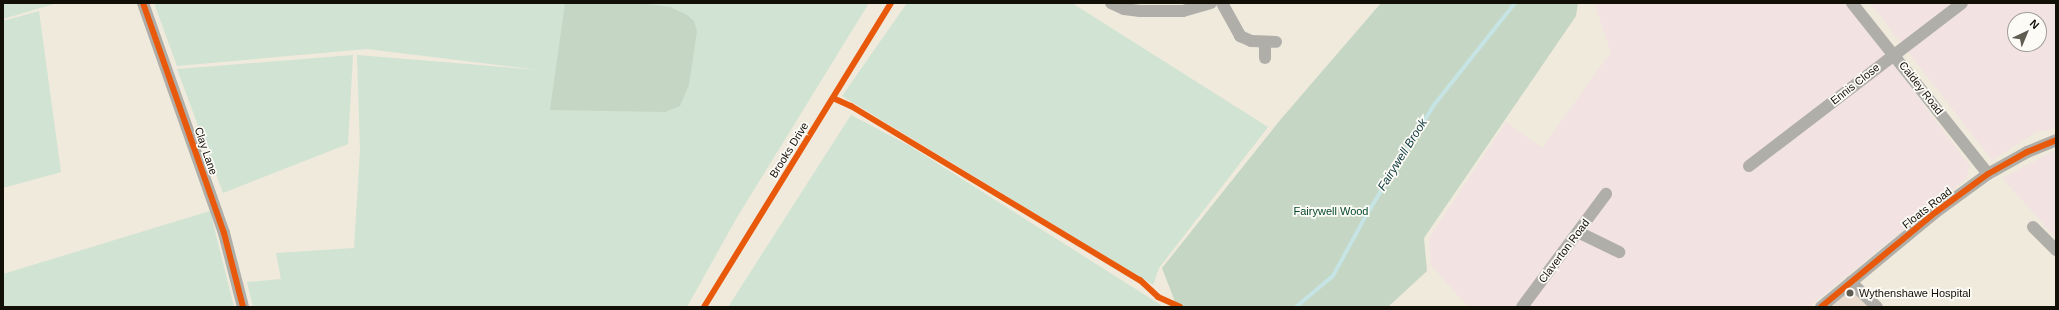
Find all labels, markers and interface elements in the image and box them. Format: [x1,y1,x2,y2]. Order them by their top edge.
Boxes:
north arrow [2007,12,2047,52]
text: N [2028,17,2042,31]
street label: Caldey Road [1896,59,1946,117]
street label: Ennis Close [1828,61,1882,107]
water label: Fairywell Brook [1375,116,1431,194]
street label: Brooks Drive [767,120,811,180]
street label: Clay Lane [192,125,220,177]
street label: Floats Road [1900,185,1954,231]
park label: Fairywell Wood [1294,204,1368,218]
street label: Claverton Road [1536,217,1592,285]
place label: Wythenshawe Hospital [1859,286,1971,300]
marker: Wythenshawe Hospital [1844,287,1856,299]

